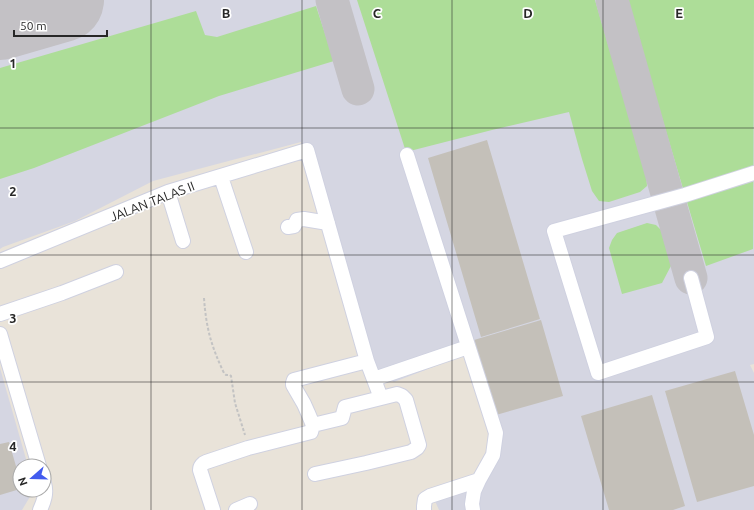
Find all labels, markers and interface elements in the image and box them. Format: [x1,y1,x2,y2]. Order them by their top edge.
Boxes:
text: B [222,6,231,20]
text: C [373,6,382,20]
text: D [523,6,533,20]
text: E [675,6,683,20]
scale bar [14,12,107,38]
text: 50 m [20,19,47,32]
text: 1 [9,56,17,70]
street label: JALAN TALAS II [108,178,196,224]
text: 2 [9,184,17,198]
text: 3 [9,311,17,325]
text: 4 [9,439,17,453]
north arrow [12,458,52,498]
text: N [16,476,30,487]

